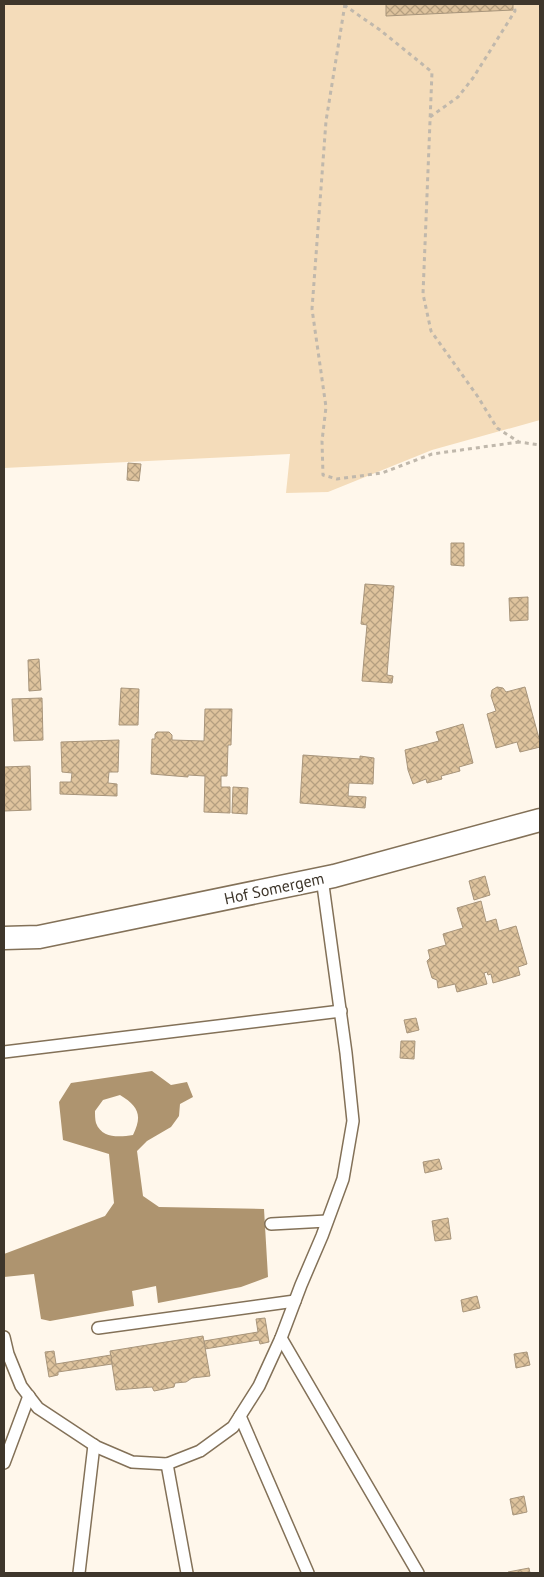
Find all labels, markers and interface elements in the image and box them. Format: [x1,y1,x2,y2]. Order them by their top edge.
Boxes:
street label: Hof Somergem [222,868,326,908]

